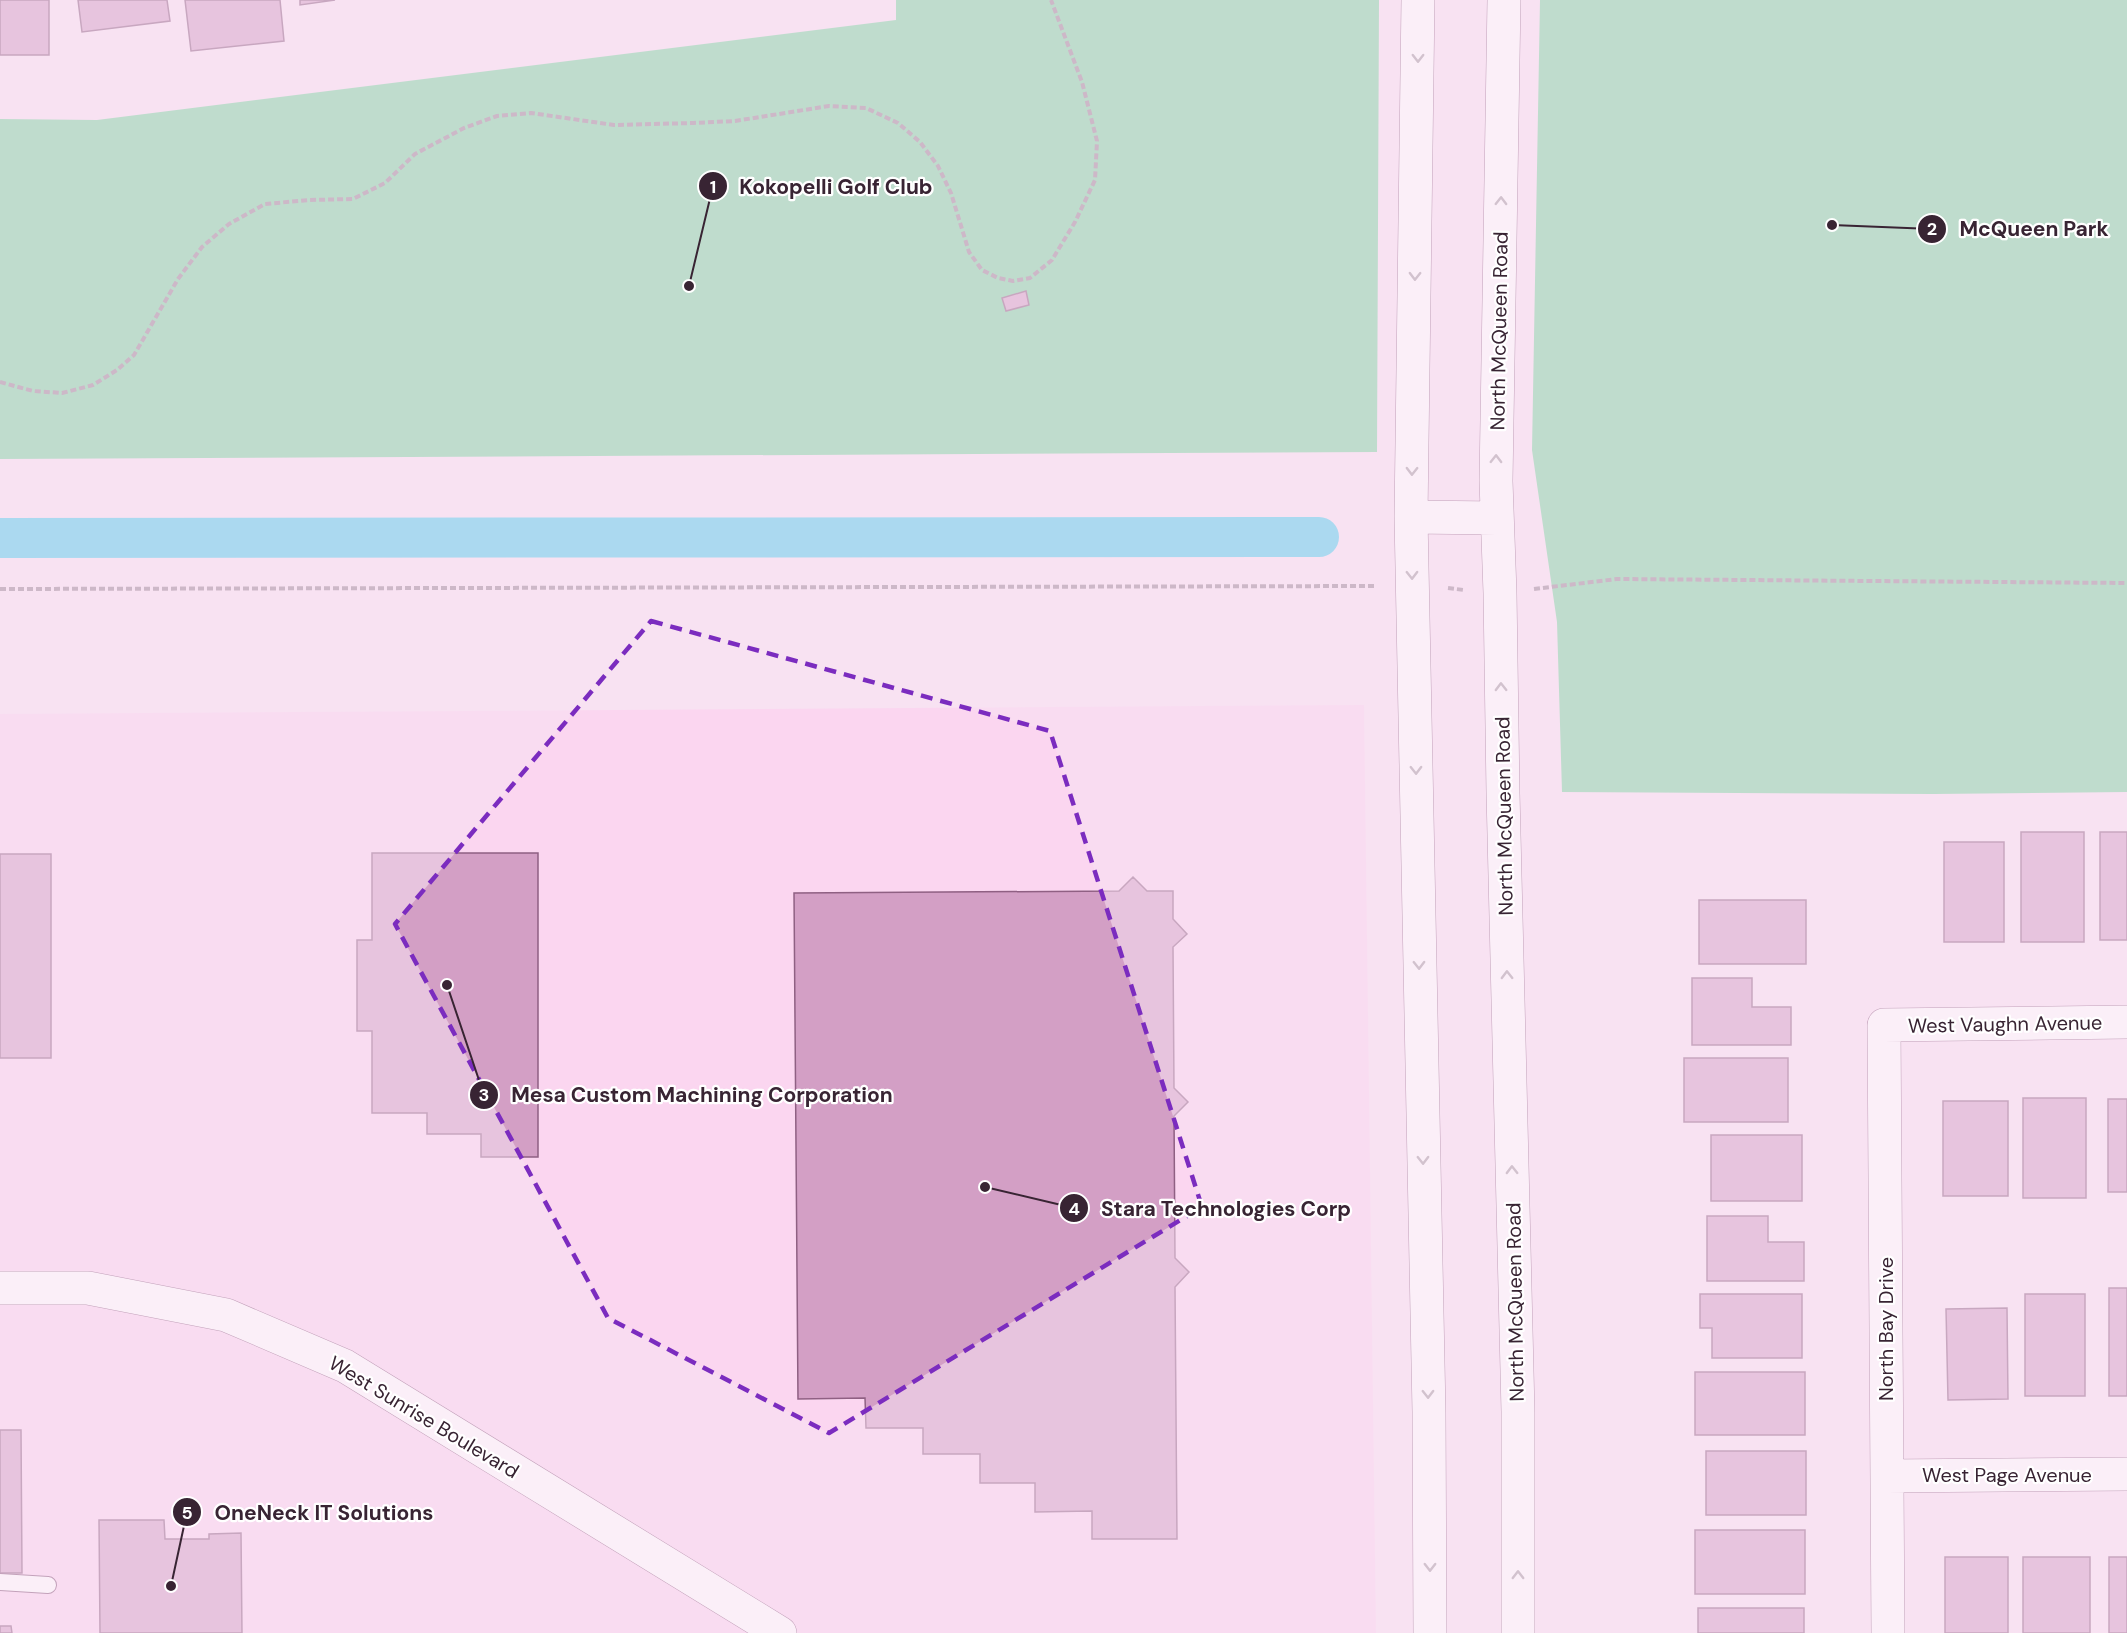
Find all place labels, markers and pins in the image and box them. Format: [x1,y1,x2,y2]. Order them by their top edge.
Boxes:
callout: Kokopelli Golf Club [698,167,945,206]
callout: McQueen Park [1917,209,2120,248]
callout: Mesa Custom Machining Corporation [469,1075,904,1114]
callout: Stara Technologies Corp [1059,1189,1363,1228]
callout: OneNeck IT Solutions [172,1493,445,1532]

